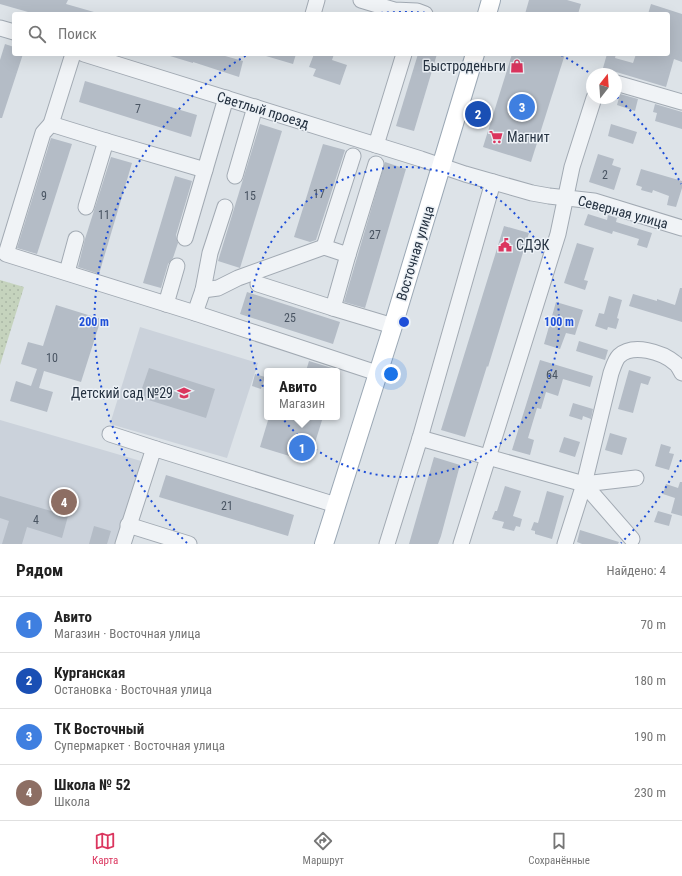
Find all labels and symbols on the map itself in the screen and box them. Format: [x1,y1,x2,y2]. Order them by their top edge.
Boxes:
place label: Быстроденьги [423,58,506,74]
shop icon: Быстроденьги [509,58,525,74]
north arrow [586,68,622,104]
street label: Светлый проезд [215,88,311,132]
pin: 3 [509,92,535,122]
pin: 2 [465,99,491,129]
house number: 7 [135,102,141,116]
supermarket icon: Магнит [488,129,504,145]
place label: Магнит [507,129,550,145]
house number: 2 [602,168,608,182]
house number: 17 [313,187,325,201]
house number: 9 [41,189,47,203]
house number: 15 [244,189,256,203]
street label: Северная улица [576,192,670,232]
street label: Восточная улица [393,204,437,302]
house number: 11 [98,208,110,222]
house number: 27 [369,228,381,242]
public building icon: СДЭК [497,237,513,253]
place label: СДЭК [516,237,549,253]
house number: 25 [284,311,296,325]
text: 200 m [79,315,109,329]
centre of rings [397,315,411,329]
text: 100 m [544,315,574,329]
house number: 10 [46,351,58,365]
your location [381,364,401,384]
house number: 64 [546,368,558,382]
place label: Детский сад №29 [71,385,173,401]
school or university icon: Детский сад №29 [176,385,192,401]
pin: 1 [289,433,315,463]
pin: 4 [51,487,77,517]
house number: 21 [221,499,233,513]
house number: 4 [33,513,39,527]

